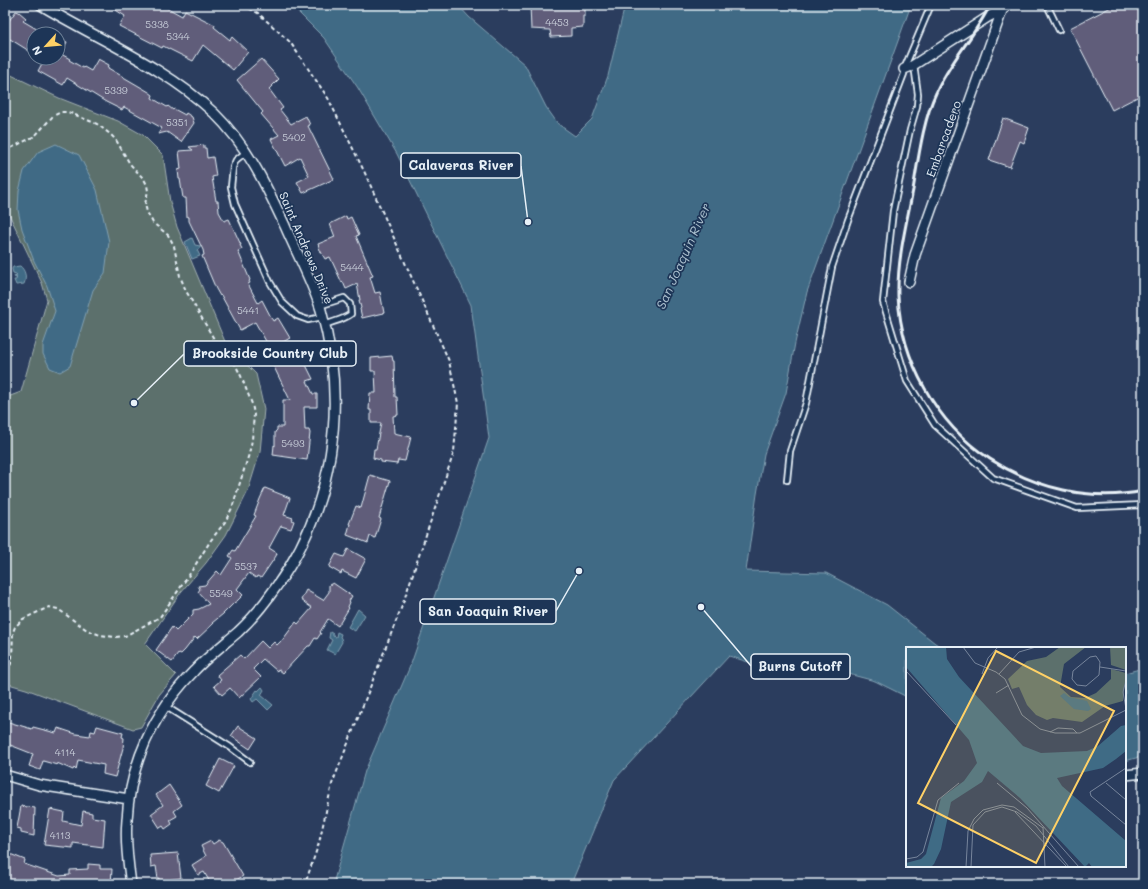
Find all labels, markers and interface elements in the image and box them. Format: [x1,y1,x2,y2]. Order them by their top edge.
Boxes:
house number: 4453 [545,15,569,29]
house number: 5338 [145,17,169,31]
north arrow [26,26,66,66]
house number: 5344 [166,29,190,43]
text: N [28,44,45,58]
house number: 5339 [104,83,128,97]
street label: Embarcadero [922,98,964,179]
house number: 5351 [166,115,188,129]
house number: 5402 [282,130,306,144]
callout: Calaveras River [401,153,521,178]
text: Calaveras River [409,156,514,173]
street label: Saint Andrews Drive [276,189,338,306]
water label: San Joaquin River [652,200,714,311]
house number: 5444 [340,260,364,274]
house number: 5441 [237,303,259,317]
callout: Brookside Country Club [184,341,356,366]
text: Brookside Country Club [192,344,348,362]
house number: 5493 [281,436,305,450]
house number: 5537 [234,559,258,573]
house number: 5549 [209,586,233,600]
callout: San Joaquin River [420,599,556,624]
text: San Joaquin River [428,602,548,619]
inset map [906,647,1126,867]
callout: Burns Cutoff [751,654,850,679]
text: Burns Cutoff [758,657,842,674]
house number: 4114 [55,745,75,759]
house number: 4113 [50,828,70,842]

